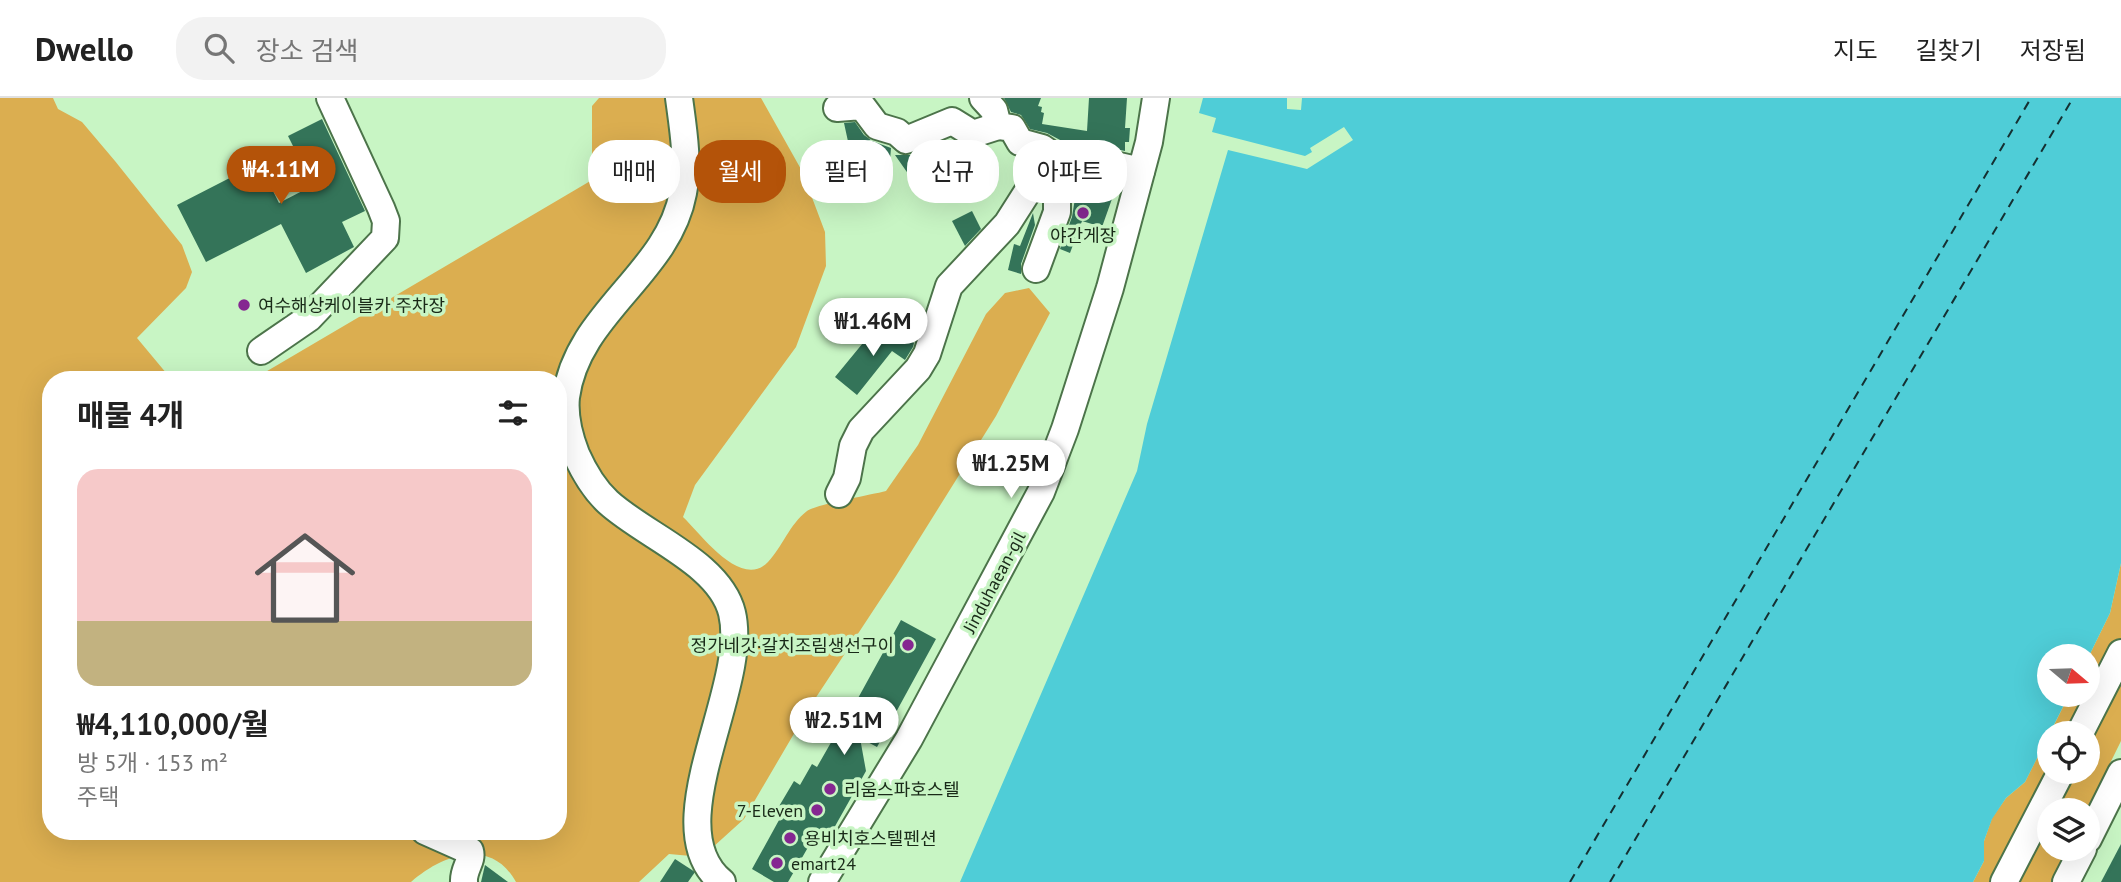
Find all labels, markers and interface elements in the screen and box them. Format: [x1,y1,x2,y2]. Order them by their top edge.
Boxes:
search box [176,17,666,80]
text: Dwello [35,27,134,70]
icon: search [200,29,238,67]
text: 장소 검색 [256,34,358,67]
text: 지도 [1833,35,1878,66]
text: 길찾기 [1916,35,1982,66]
text: 저장됨 [2020,35,2086,66]
chip: 매매 [588,140,680,203]
chip: 월세 [694,140,786,203]
chip: 필터 [800,140,893,203]
chip: 신규 [907,140,999,203]
chip: 아파트 [1013,140,1127,203]
pin: ₩4.11M [224,146,338,206]
text: ₩4.11M [243,154,319,183]
marker: 야간게장 [1075,205,1091,221]
place label: 야간게장 [1050,224,1116,247]
place label: 여수해상케이블카 주차장 [258,294,445,317]
marker: 여수해상케이블카 주차장 [236,297,252,313]
pin: ₩1.46M [816,299,930,358]
text: ₩1.46M [835,306,911,335]
icon: filters [494,394,532,432]
text: 매물 4개 [77,395,184,434]
pin: ₩1.25M [954,440,1068,500]
text: ₩1.25M [973,448,1049,477]
icon: home [242,515,368,641]
street label: Jinduhaean-gil [957,526,1031,638]
place label: 정가네갓·갈치조림생선구이 [690,634,894,657]
marker: 정가네갓·갈치조림생선구이 [900,637,916,653]
north arrow [2037,644,2100,707]
map controls [2037,644,2100,861]
pin: ₩2.51M [787,698,901,757]
text: ₩4,110,000/월 [77,704,269,743]
text: ₩2.51M [806,705,882,734]
button: locate [2037,721,2100,784]
text: 방 5개 · 153 m² [77,748,228,777]
place label: 리움스파호스텔 [844,778,960,801]
marker: 리움스파호스텔 [822,781,838,797]
text: 주택 [77,782,119,811]
button: layers [2037,798,2100,861]
place label: 7-Eleven [737,799,803,822]
marker: 7-Eleven [809,802,825,818]
place label: 용비치호스텔펜션 [804,827,936,850]
marker: 용비치호스텔펜션 [782,830,798,846]
place label: emart24 [791,852,856,875]
marker: emart24 [769,855,785,871]

